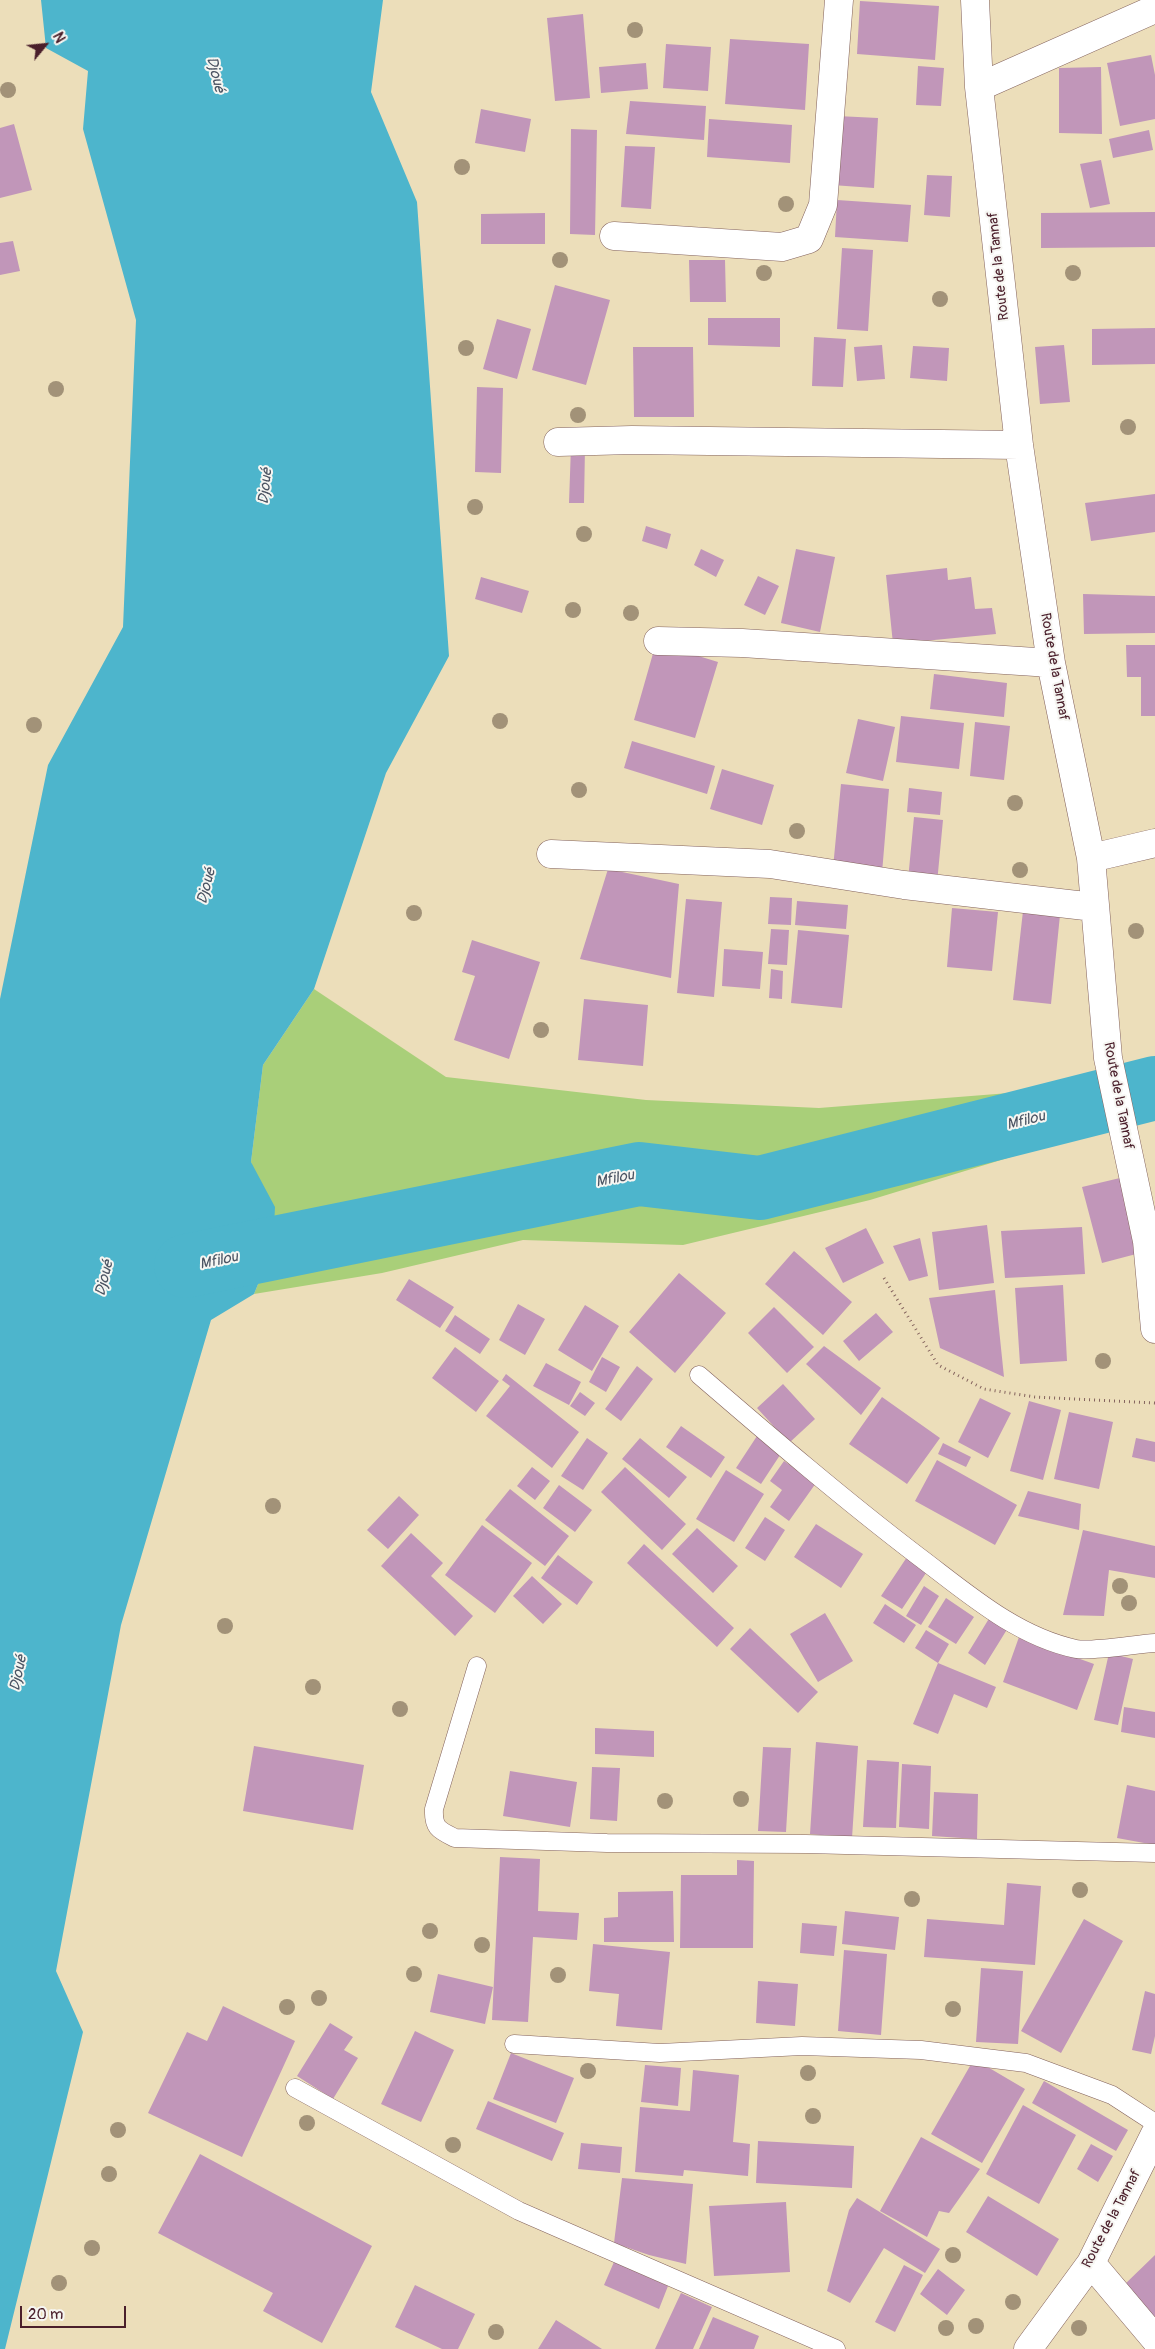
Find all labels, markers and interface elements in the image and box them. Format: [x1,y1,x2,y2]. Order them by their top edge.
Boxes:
north arrow [20,20,70,70]
text: N [49,30,68,46]
water label: Djoué [202,55,228,95]
street label: Route de la Tannaf [985,211,1013,321]
water label: Djoué [255,467,277,505]
street label: Route de la Tannaf [1036,612,1072,722]
water label: Djoué [194,866,220,906]
street label: Route de la Tannaf [1099,1041,1137,1151]
water label: Mfilou [1005,1108,1047,1134]
water label: Mfilou [594,1166,636,1192]
water label: Mfilou [198,1248,240,1274]
water label: Djoué [92,1258,118,1298]
water label: Djoué [6,1653,32,1693]
street label: Route de la Tannaf [1079,2167,1145,2271]
scale bar [22,2296,129,2328]
text: 20 m [28,2305,63,2324]

